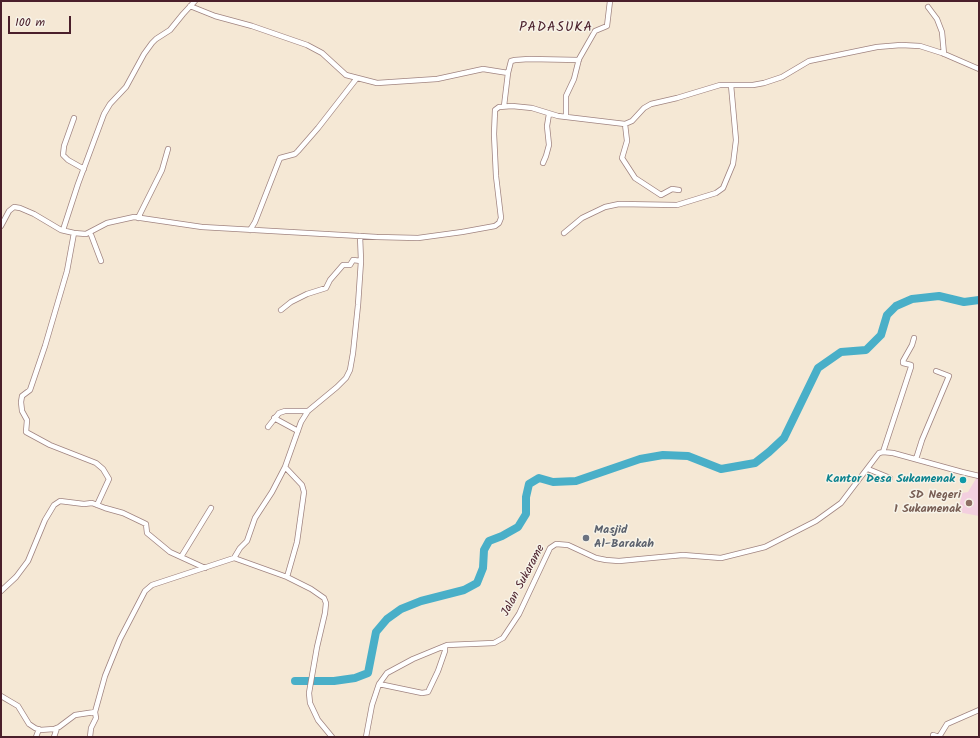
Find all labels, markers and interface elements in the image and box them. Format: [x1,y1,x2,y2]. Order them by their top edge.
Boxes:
scale bar [10,8,73,34]
text: 100 m [15,13,45,32]
district label: PADASUKA [519,21,593,37]
place label: Kantor Desa Sukamenak [826,473,955,487]
marker: Kantor Desa Sukamenak [958,475,968,485]
place label: SD Negeri 1 Sukamenak [894,489,961,517]
marker: SD Negeri 1 Sukamenak [964,498,974,508]
place label: Masjid Al-Barakah [594,524,654,552]
marker: Masjid Al-Barakah [581,533,591,543]
street label: Jalan Sukarame [499,543,549,619]

